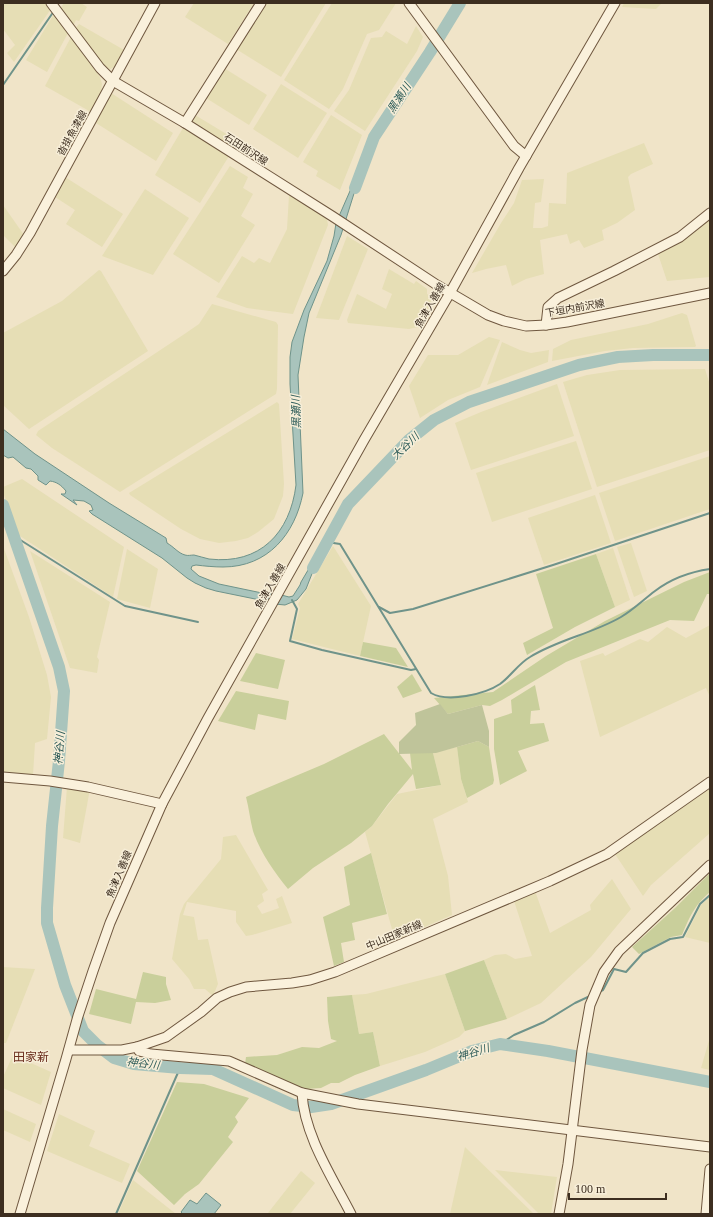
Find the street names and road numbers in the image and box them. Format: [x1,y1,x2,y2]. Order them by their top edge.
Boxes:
street label: 沓掛魚津線 [55,108,89,158]
street label: 石田前沢線 [222,131,270,167]
street label: 魚津入善線 [413,281,447,329]
street label: 下垣内前沢線 [545,297,605,319]
street label: 魚津入善線 [253,562,287,610]
street label: 魚津入善線 [104,849,134,899]
street label: 中山田家新線 [364,918,424,952]

